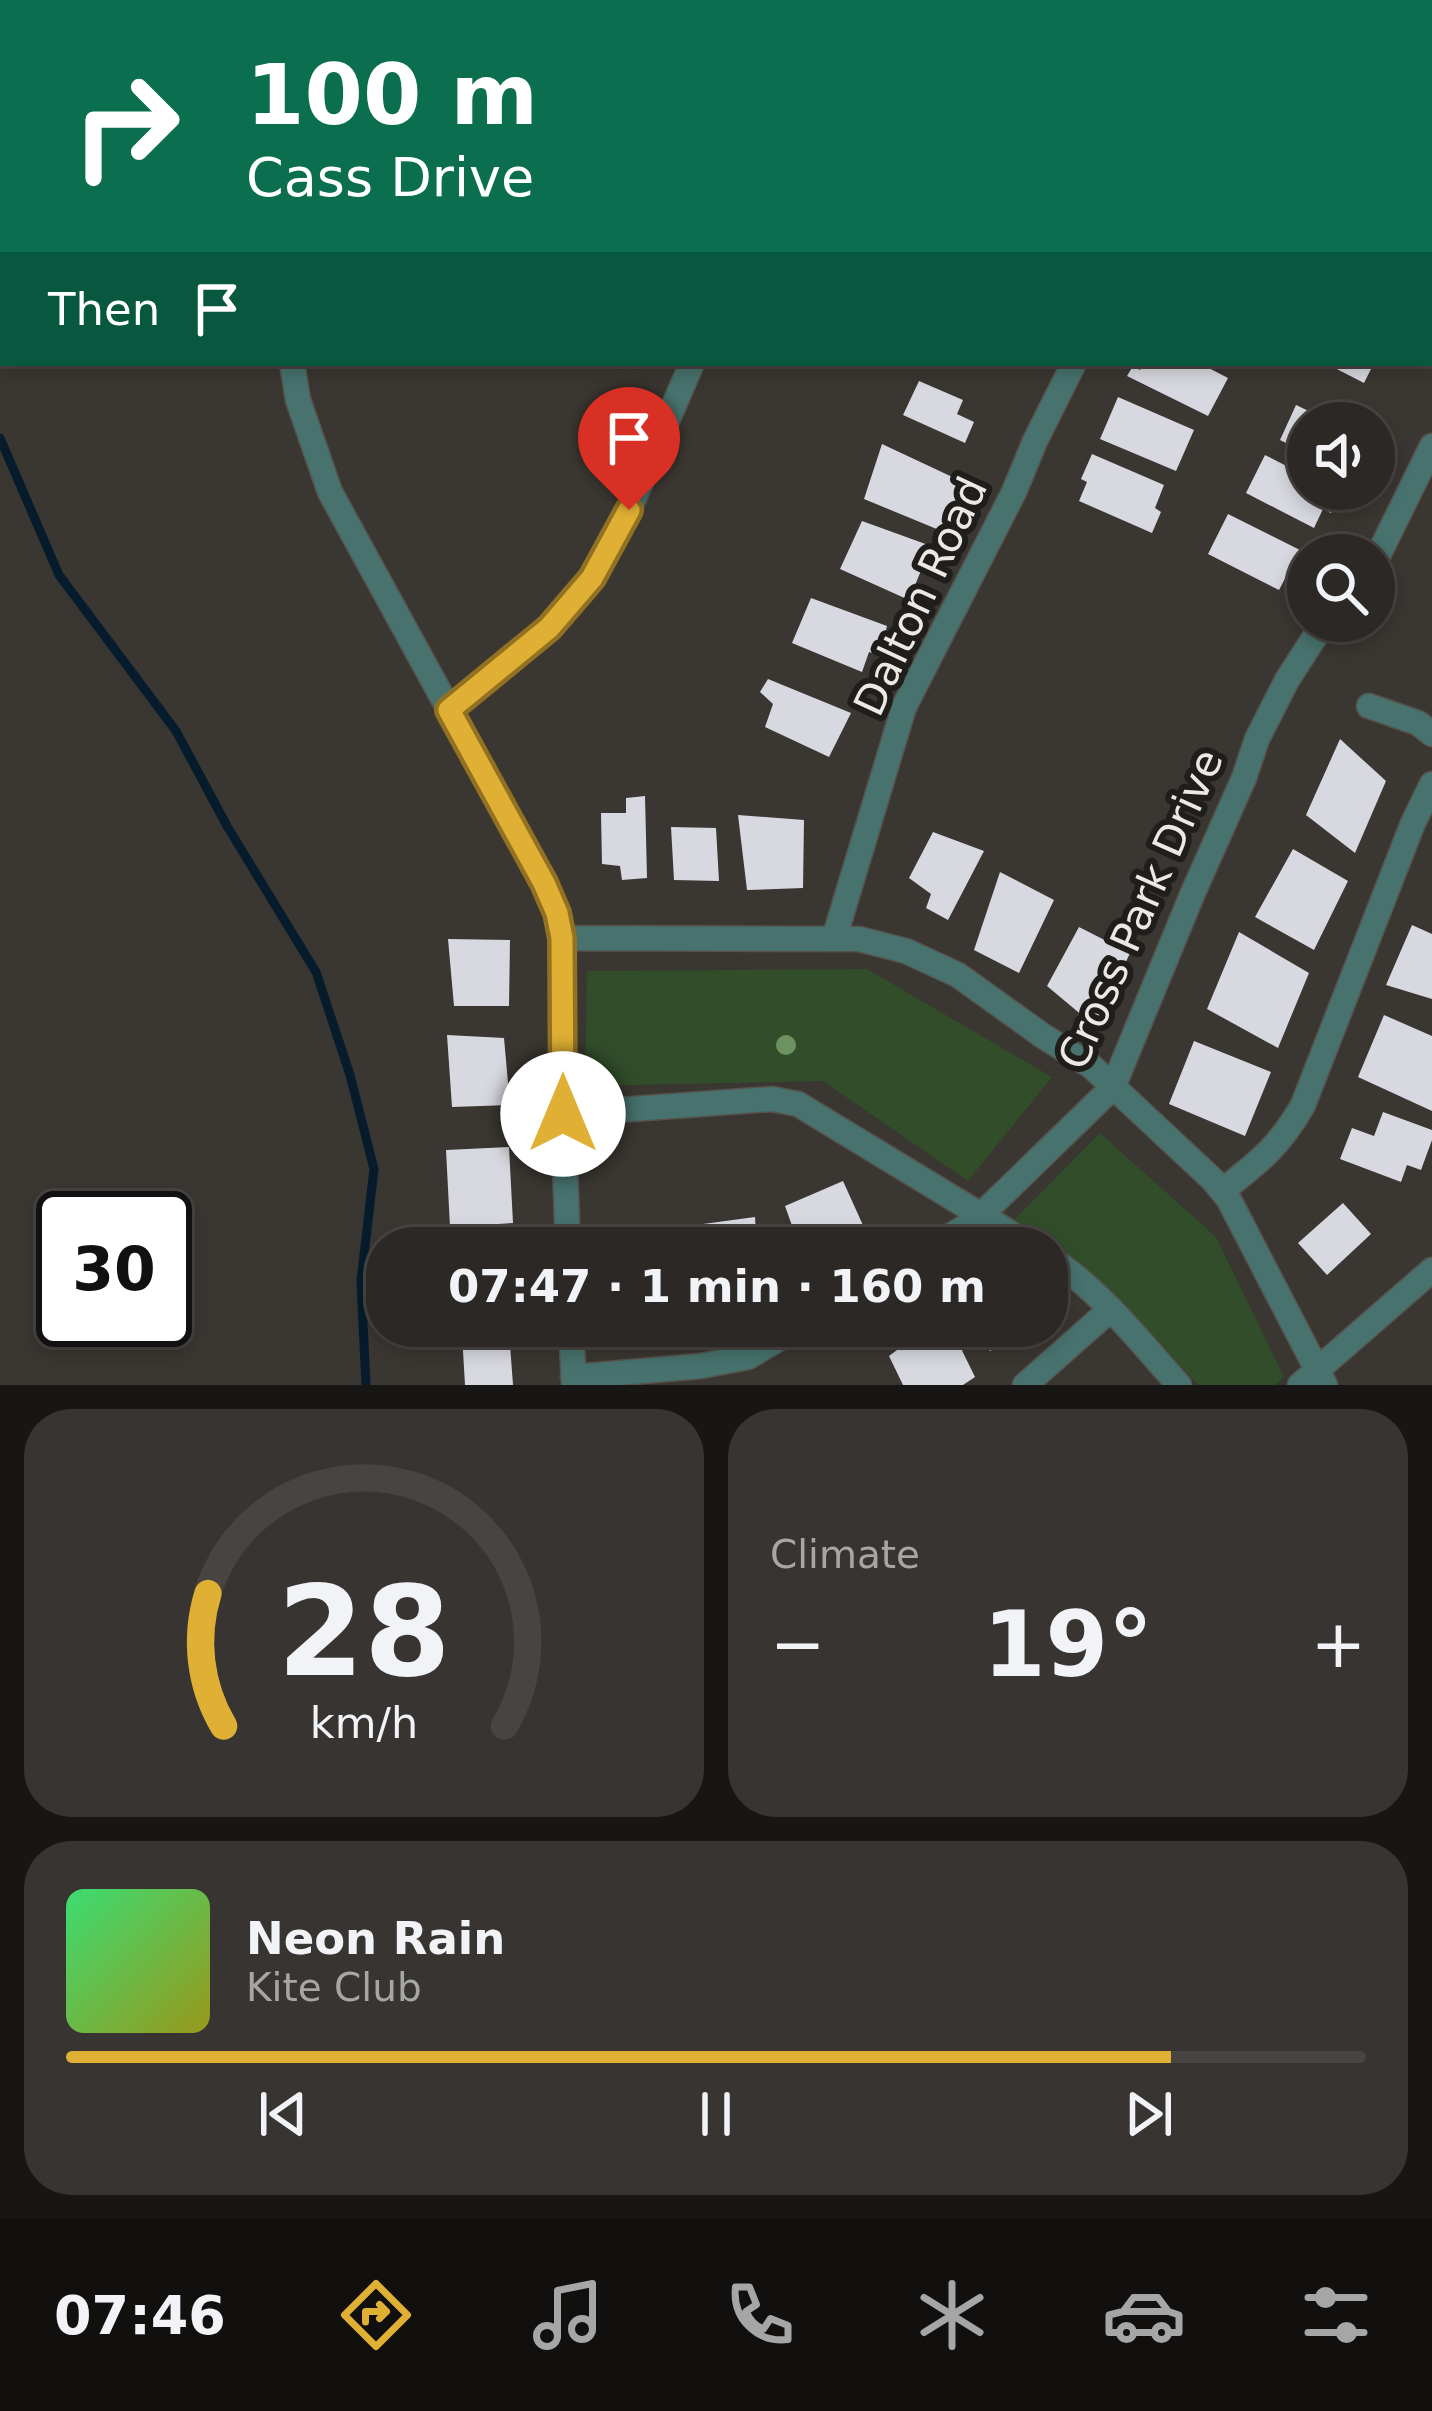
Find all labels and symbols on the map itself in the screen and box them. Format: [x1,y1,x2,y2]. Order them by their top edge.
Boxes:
pin [578,387,680,510]
street label: Dalton Road [844,469,997,723]
street label: Cross Park Drive [1048,742,1233,1077]
position arrow [500,1051,626,1177]
speed limit sign: 30 [36,1191,192,1347]

